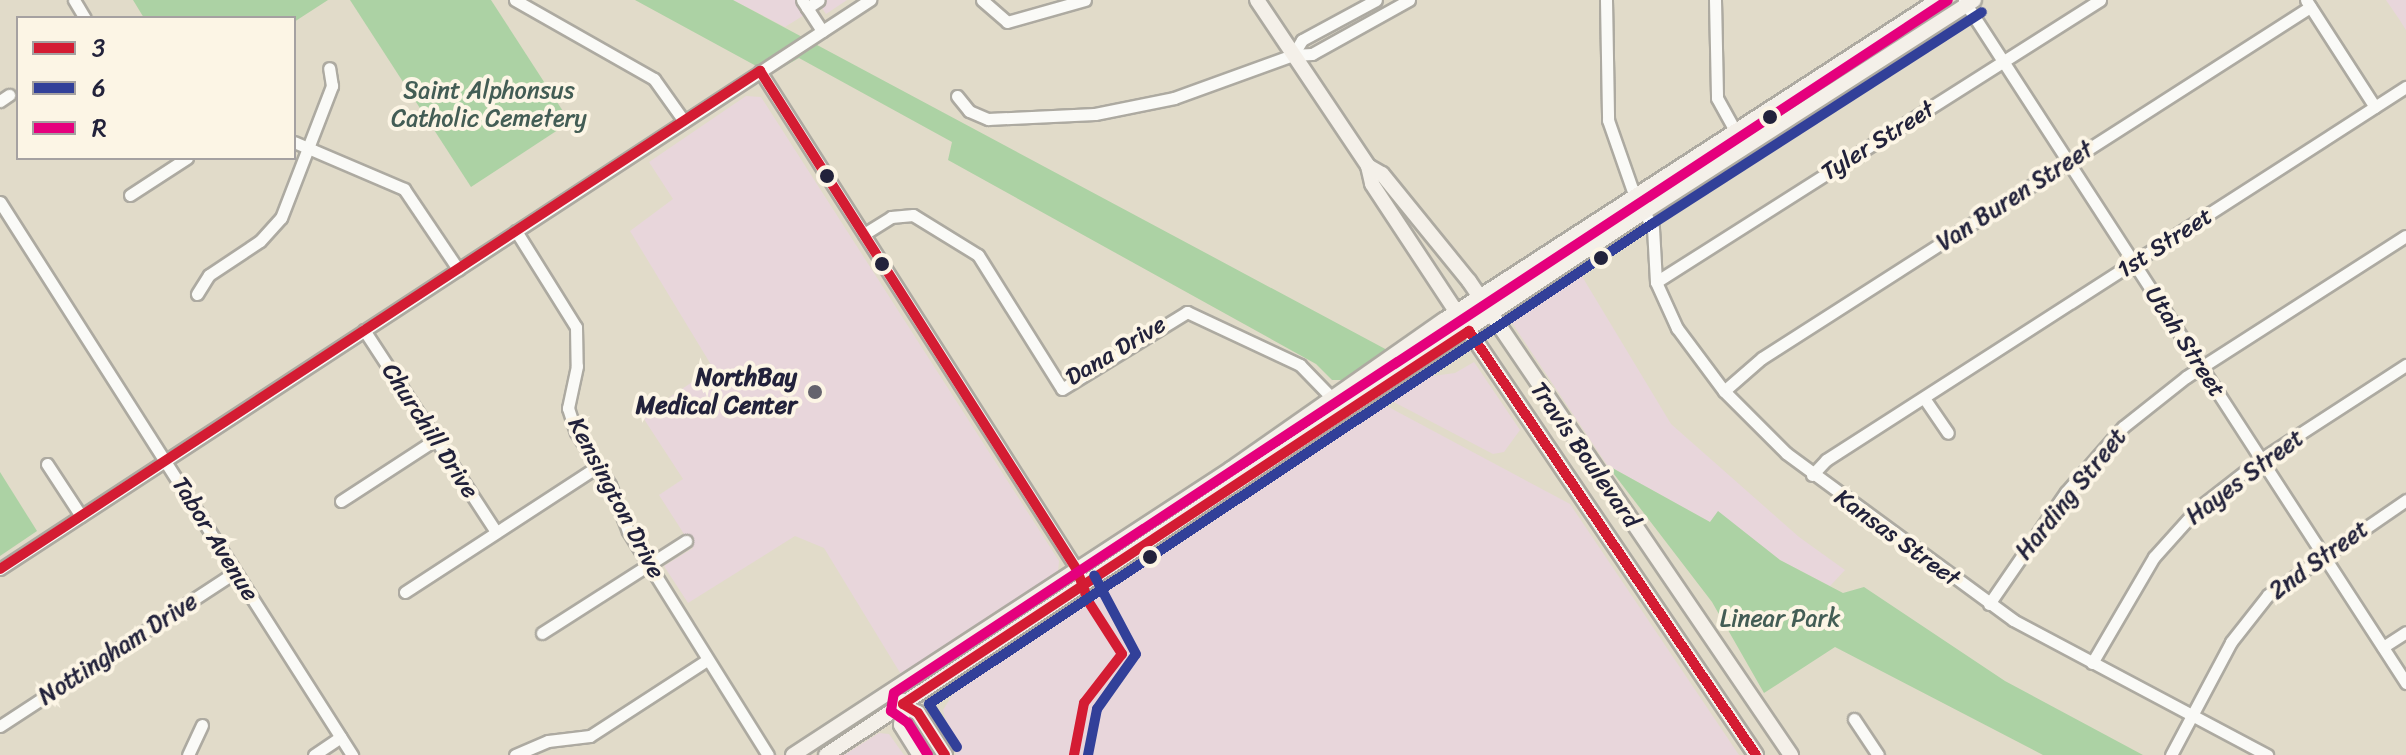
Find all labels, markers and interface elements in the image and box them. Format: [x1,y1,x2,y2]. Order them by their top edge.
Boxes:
legend [16,16,296,160]
text: 3 [92,27,105,69]
text: 6 [92,67,106,109]
park label: Saint Alphonsus Catholic Cemetery [391,77,587,133]
street label: Tyler Street [1816,95,1940,187]
text: R [92,107,107,149]
unlabelled marker [1762,109,1778,125]
street label: Van Buren Street [1930,134,2100,258]
unlabelled marker [819,168,835,184]
street label: 1st Street [2112,202,2218,284]
unlabelled marker [1593,250,1609,266]
unlabelled marker [874,256,890,272]
street label: Utah Street [2138,281,2232,403]
street label: Dana Drive [1061,310,1171,392]
street label: Churchill Drive [376,358,484,504]
place label: NorthBay Medical Center [636,364,797,420]
street label: Travis Boulevard [1524,377,1646,533]
marker: NorthBay Medical Center [804,381,826,403]
street label: Kensington Drive [561,412,671,584]
street label: Harding Street [2010,423,2132,565]
street label: Hayes Street [2180,423,2310,531]
street label: Tabor Avenue [165,471,265,607]
street label: Kansas Street [1828,483,1966,593]
street label: 2nd Street [2264,514,2374,606]
unlabelled marker [1142,549,1158,565]
street label: Nottingham Drive [33,587,203,711]
park label: Linear Park [1720,605,1840,633]

